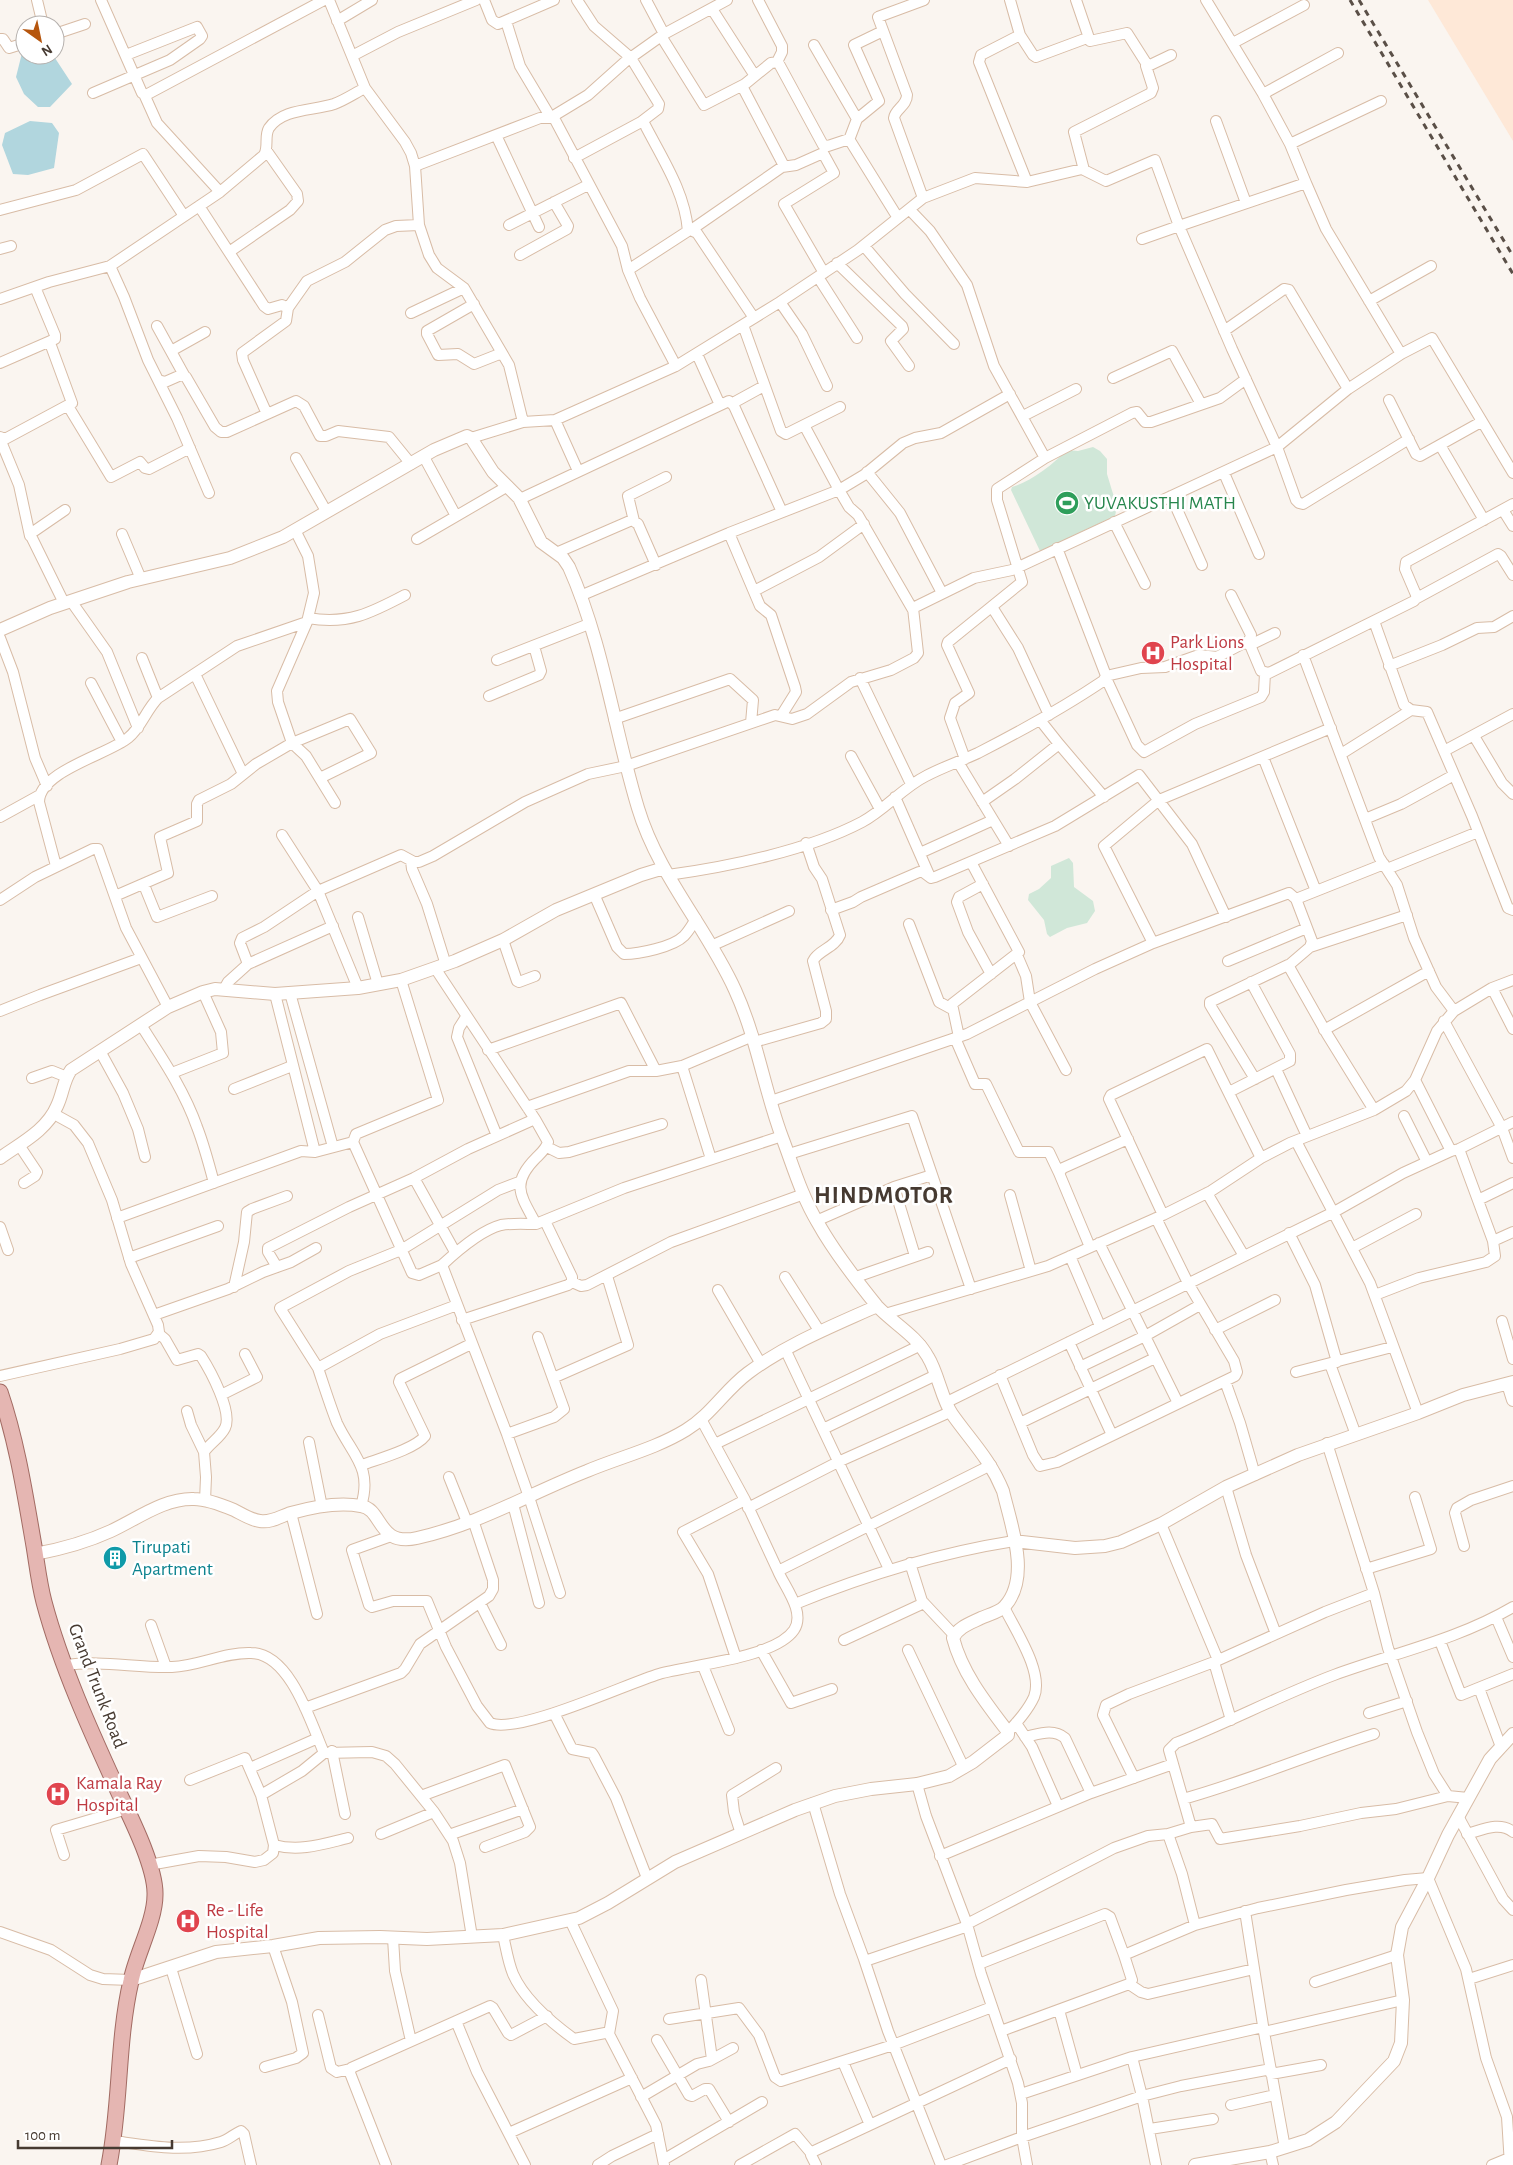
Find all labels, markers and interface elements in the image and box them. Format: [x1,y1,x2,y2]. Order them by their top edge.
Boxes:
north arrow [15,15,65,65]
text: N [39,42,54,59]
sports icon: YUVAKUSTHI MATH [1054,490,1080,516]
place label: YUVAKUSTHI MATH [1084,494,1236,513]
place label: Park Lions Hospital [1170,633,1244,674]
hospital icon: Park Lions Hospital [1140,640,1166,666]
district label: HINDMOTOR [814,1184,954,1208]
place label: Tirupati Apartment [132,1538,213,1579]
building icon: Tirupati Apartment [102,1545,128,1571]
street label: Grand Trunk Road [65,1621,129,1751]
place label: Kamala Ray Hospital [76,1774,162,1815]
hospital icon: Kamala Ray Hospital [45,1781,71,1807]
place label: Re - Life Hospital [206,1901,269,1942]
hospital icon: Re - Life Hospital [175,1908,201,1934]
scale bar [18,2118,171,2150]
text: 100 m [25,2128,60,2143]

